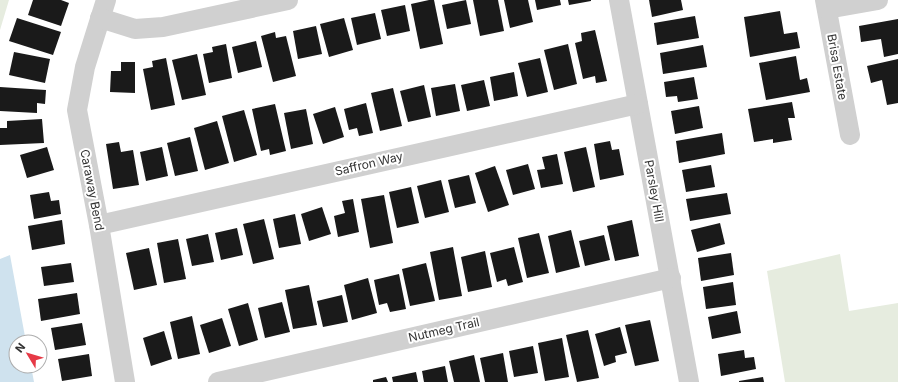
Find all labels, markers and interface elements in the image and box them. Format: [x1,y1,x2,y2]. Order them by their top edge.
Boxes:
street label: Brisa Estate [824,33,851,101]
street label: Caraway Bend [77,148,108,232]
street label: Saffron Way [333,148,405,179]
street label: Parsley Hill [642,159,667,223]
street label: Nutmeg Trail [407,314,481,345]
north arrow [8,334,48,374]
text: N [12,340,28,355]

